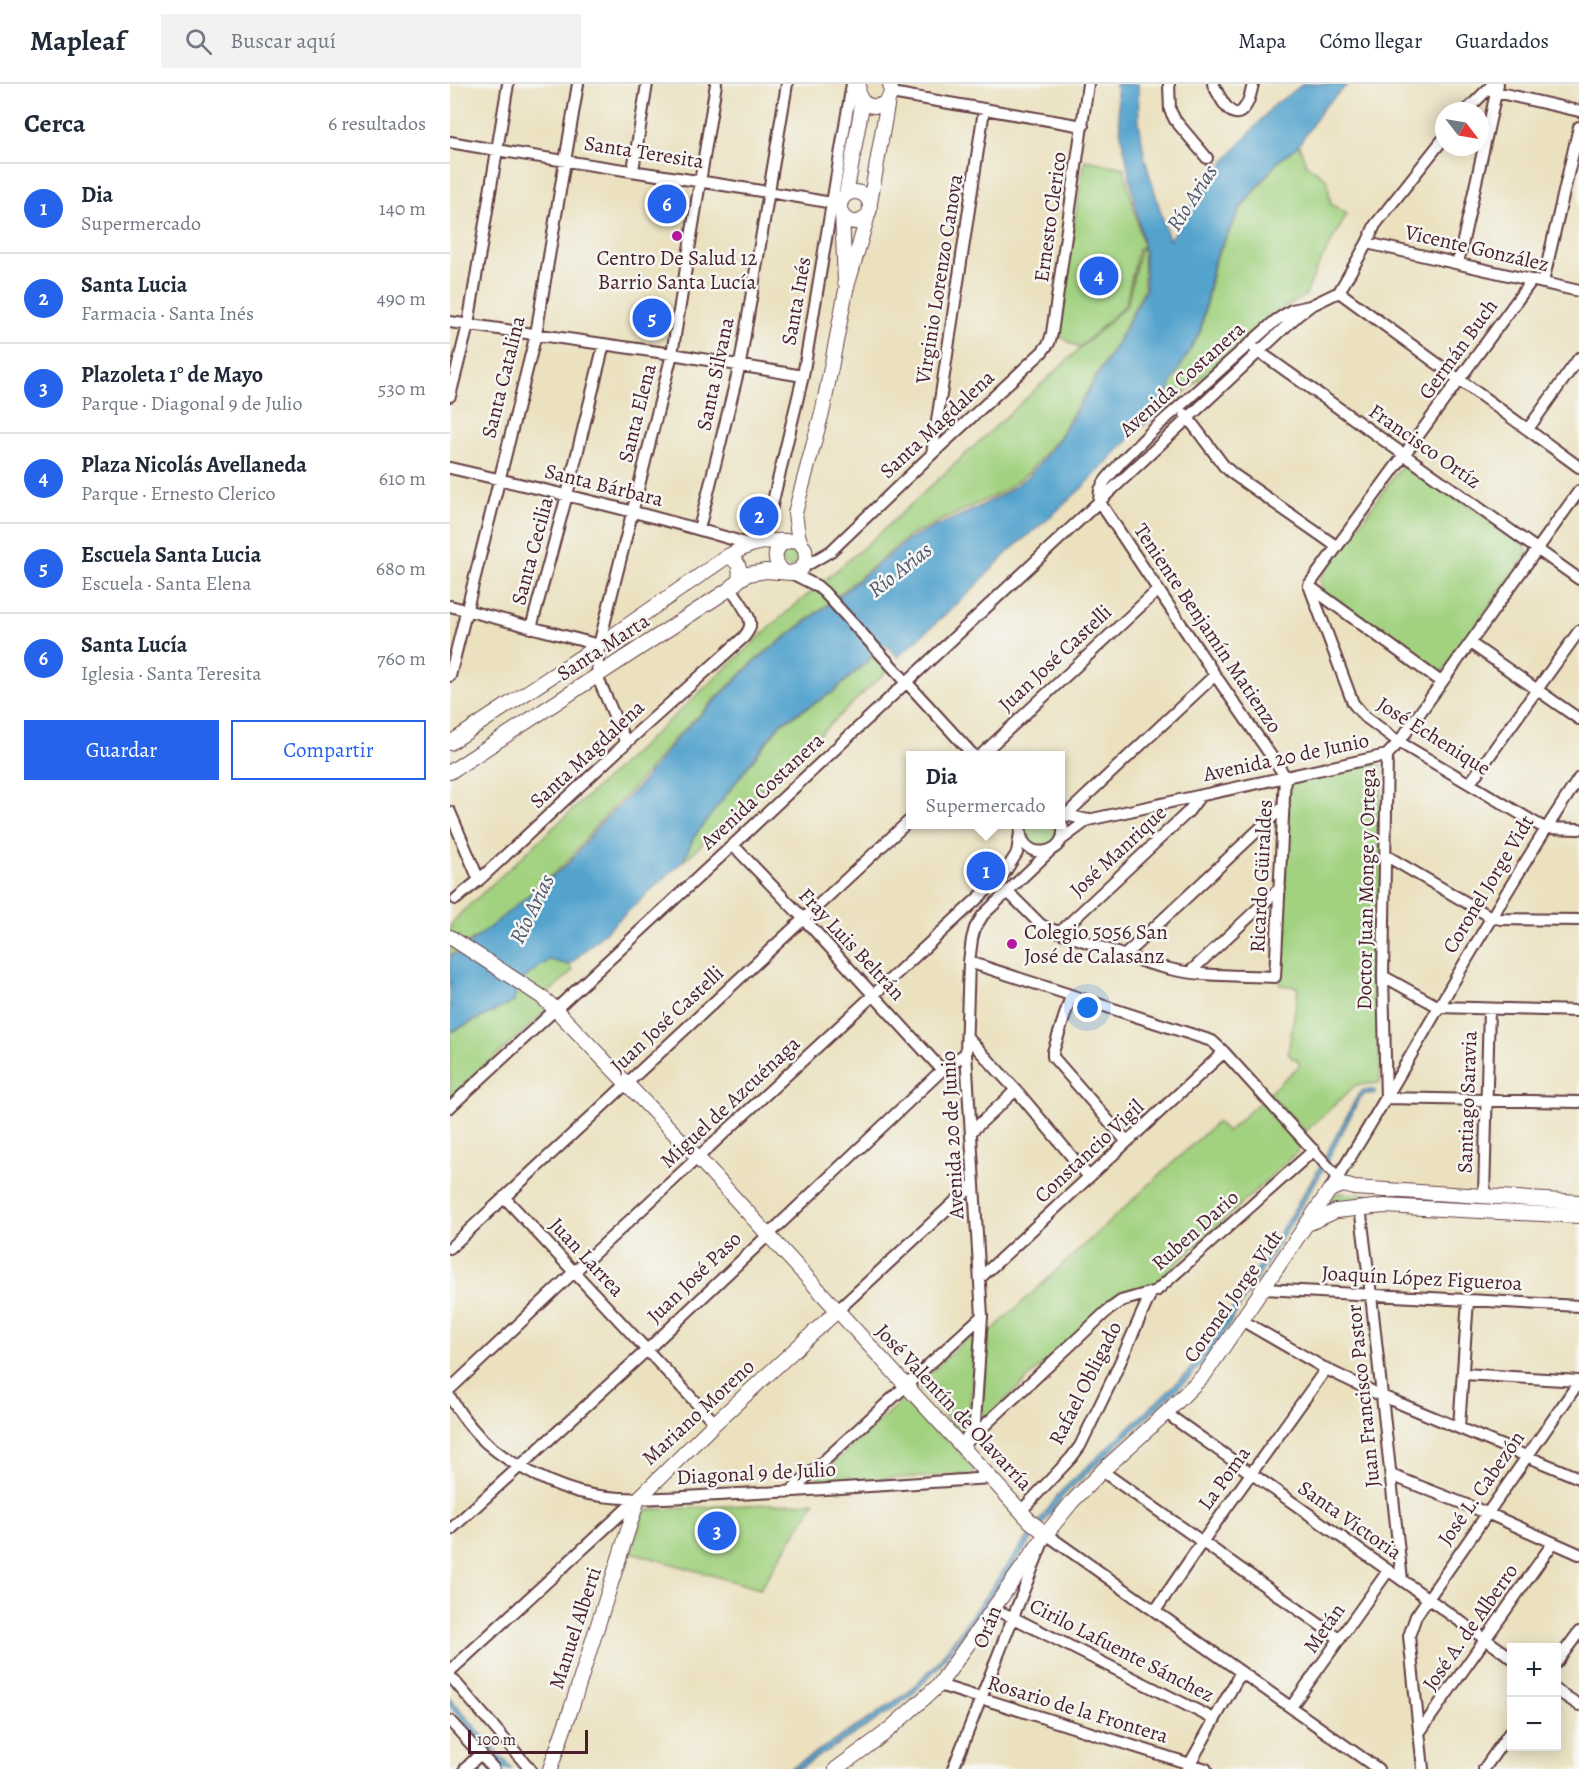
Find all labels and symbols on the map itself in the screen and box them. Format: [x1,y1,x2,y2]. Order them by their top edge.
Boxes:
north arrow [1435,102,1489,156]
street label: Santa Teresita [582,129,706,175]
street label: Ernesto Clerico [1027,150,1073,284]
water label: Río Arias [1159,158,1225,237]
street label: Virginio Lorenzo Canova [908,172,969,387]
pin: 6 [648,182,686,226]
street label: Vicente González [1401,218,1552,278]
marker: Centro De Salud 12 Barrio Santa Lucía [670,229,684,243]
place label: Centro De Salud 12 Barrio Santa Lucía [597,244,757,296]
street label: Santa Inés [774,254,818,348]
pin: 4 [1080,254,1118,298]
street label: Germán Buch [1412,293,1504,405]
pin: 5 [632,296,672,340]
street label: Santa Catalina [474,313,532,441]
street label: Santa Silvana [689,315,741,433]
street label: Avenida Costanera [1113,315,1251,444]
street label: Santa Elena [611,360,663,465]
street label: Santa Magdalena [873,363,1001,485]
street label: Francisco Ortíz [1363,397,1487,495]
street label: Santa Bárbara [542,457,666,513]
street label: Santa Cecilia [504,494,560,608]
pin: 2 [740,494,778,538]
street label: Teniente Benjamín Matienzo [1127,518,1289,738]
water label: Río Arias [862,535,939,605]
street label: Juan José Castelli [992,598,1118,718]
street label: Santa Marta [551,607,655,687]
street label: José Echenique [1372,690,1496,782]
street label: Santa Magdalena [523,693,651,815]
street label: Avenida Costanera [693,726,830,856]
street label: Avenida 20 de Junio [1200,726,1371,788]
street label: Doctor Juan Monge y Ortega [1350,767,1382,1010]
street label: José Manrique [1063,799,1173,903]
street label: Ricardo Güiraldes [1243,799,1279,953]
street label: Coronel Jorge Vidt [1436,810,1540,958]
pin: 1 [966,848,1006,894]
water label: Río Arias [502,869,562,949]
street label: Fray Luis Beltrán [792,882,912,1006]
place label: Colegio 5056 San José de Calasanz [1024,918,1168,970]
marker: Colegio 5056 San José de Calasanz [1005,937,1019,951]
street label: Juan José Castelli [604,959,730,1079]
your location [1073,993,1102,1022]
street label: Miguel de Azcuénaga [654,1030,806,1174]
street label: Santiago Saravia [1451,1030,1483,1174]
street label: Avenida 20 de Junio [934,1050,970,1221]
street label: Constancio Vigil [1028,1093,1150,1209]
street label: Ruben Dario [1145,1183,1245,1277]
street label: Juan Larrea [543,1211,631,1303]
street label: Coronel Jorge Vidt [1177,1224,1289,1368]
street label: Juan José Paso [641,1225,747,1329]
street label: Joaquín López Figueroa [1321,1259,1523,1297]
street label: Juan Francisco Pastor [1339,1303,1387,1489]
street label: Rafael Obligado [1042,1316,1128,1450]
street label: José Valentín de Olavarría [869,1318,1039,1497]
street label: Mariano Moreno [636,1353,760,1471]
street label: José L. Cabezón [1431,1425,1531,1551]
street label: La Poma [1191,1440,1257,1516]
street label: Diagonal 9 de Julio [676,1455,836,1491]
street label: Santa Victoria [1292,1474,1408,1566]
pin: 3 [698,1508,736,1554]
street label: José A. de Alberro [1416,1558,1524,1696]
street label: Manuel Alberti [542,1563,608,1693]
street label: Cirilo Lafuente Sánchez [1025,1591,1219,1709]
street label: Metán [1297,1597,1351,1659]
street label: Orán [966,1602,1008,1652]
street label: Rosario de la Frontera [984,1668,1172,1750]
scale bar [468,1727,588,1754]

